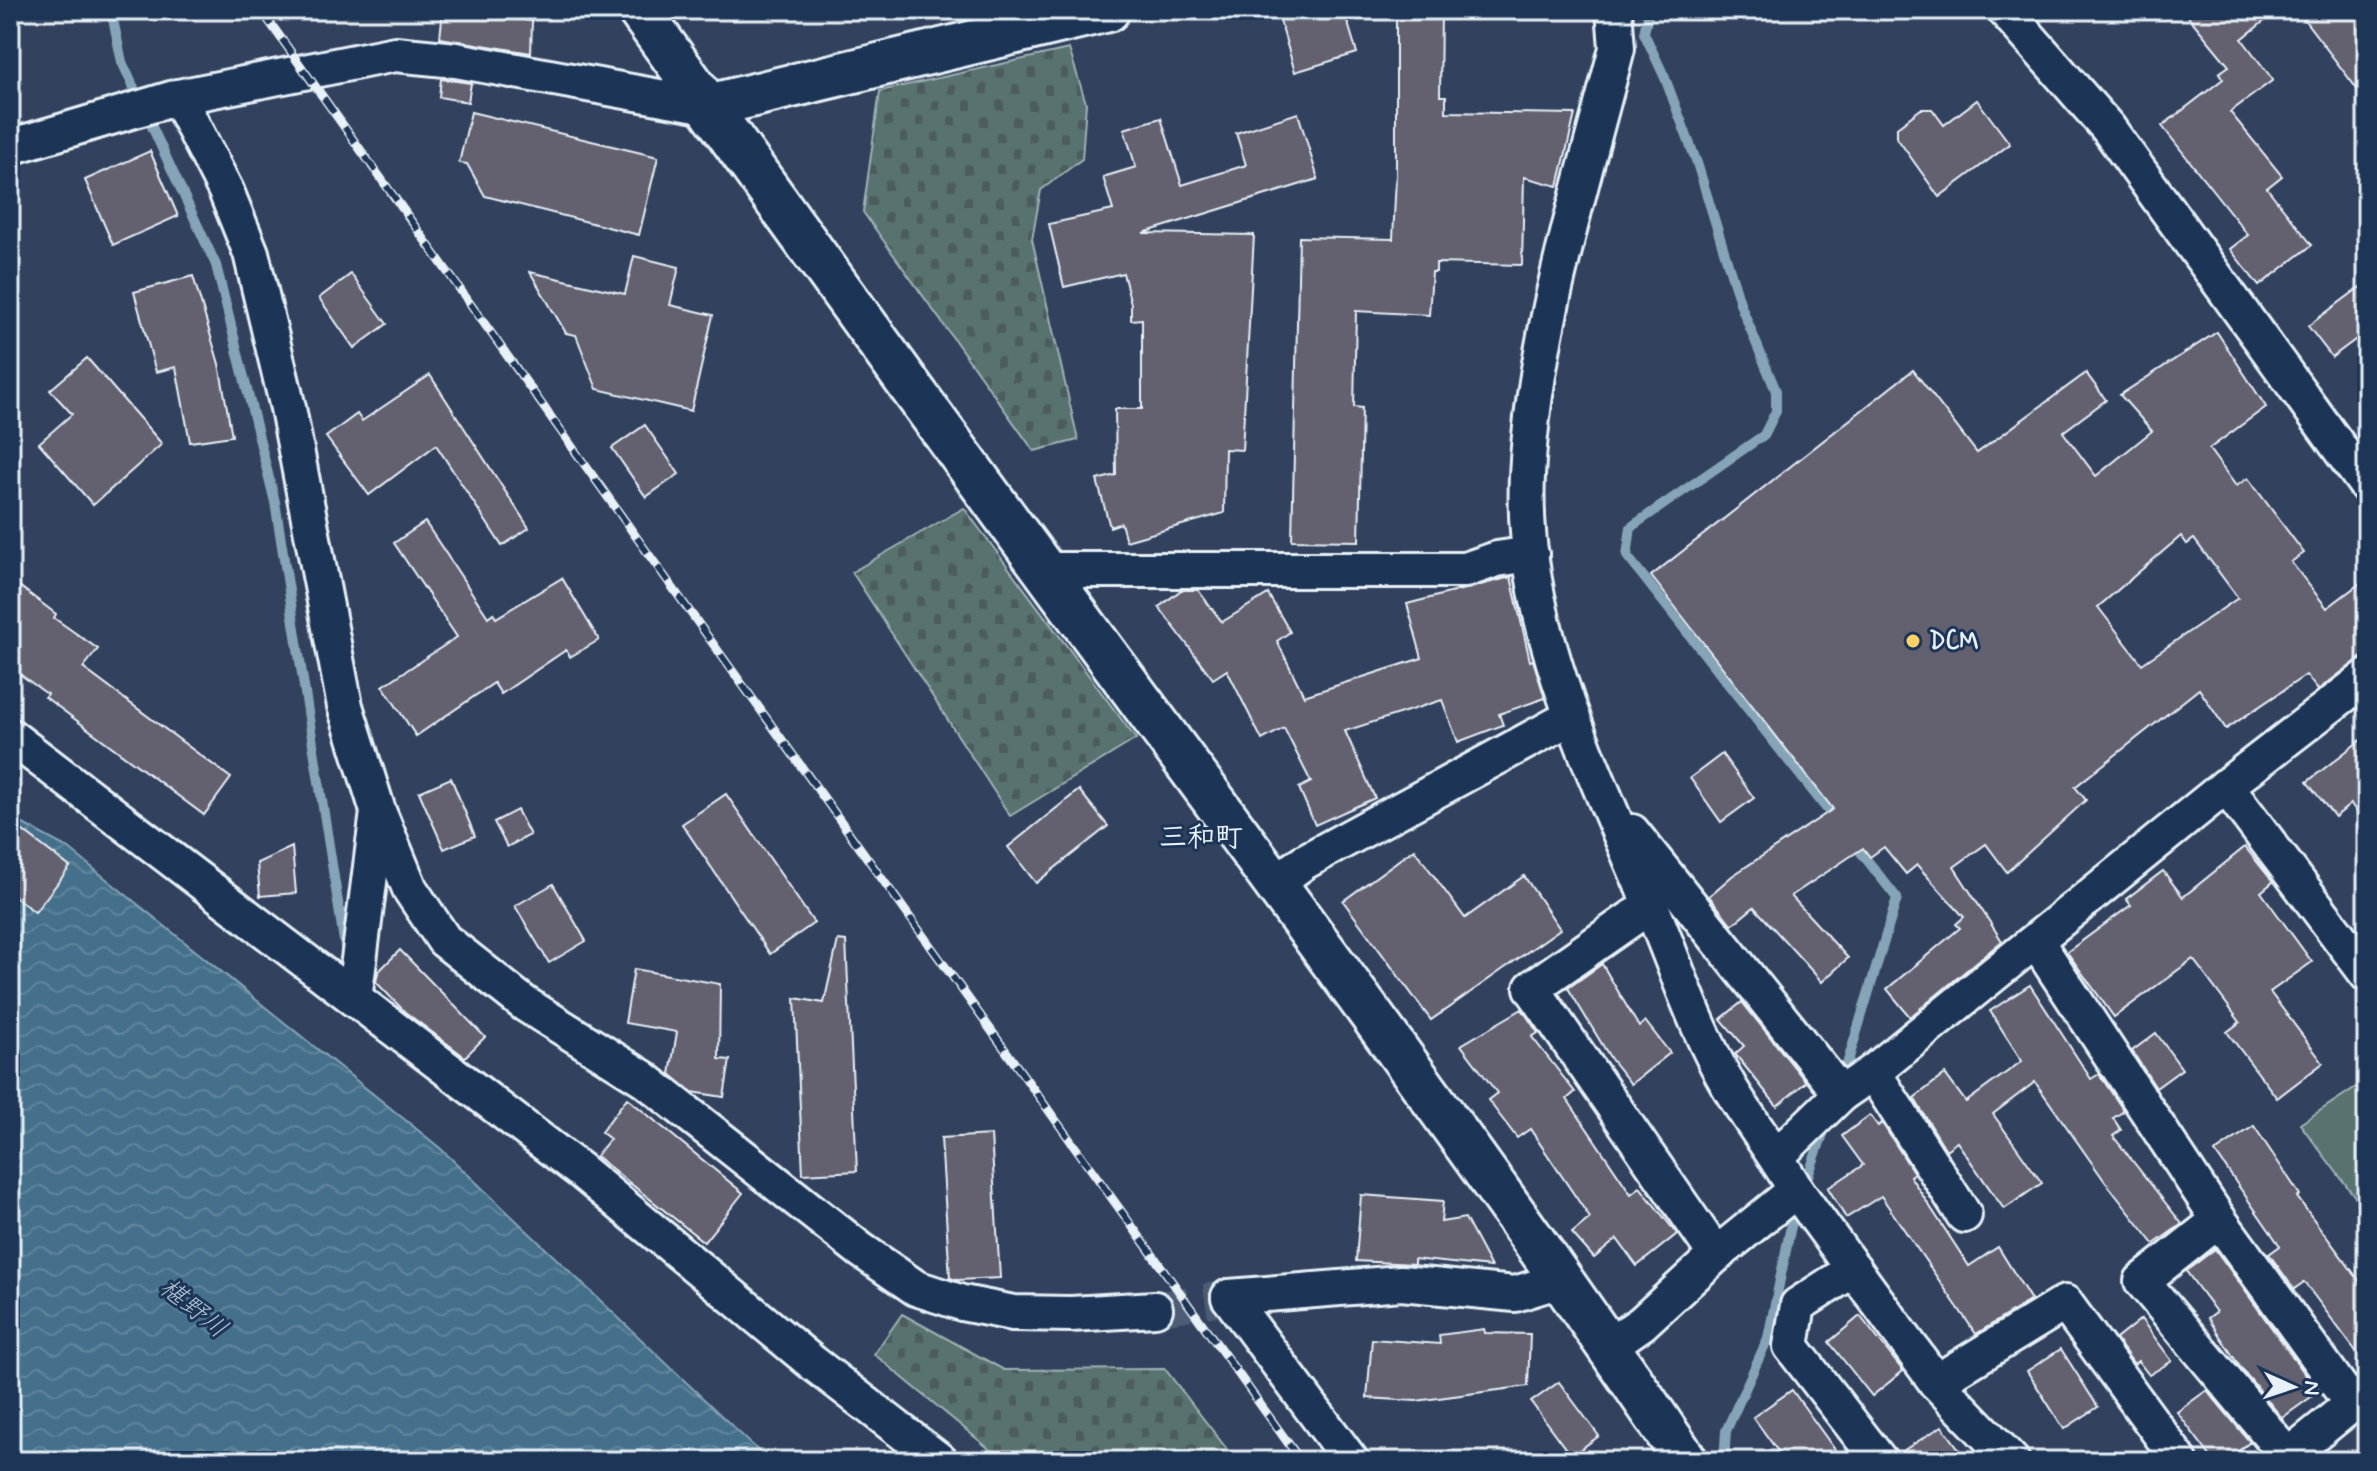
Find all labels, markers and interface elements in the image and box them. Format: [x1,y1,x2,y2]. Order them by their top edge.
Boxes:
place label: DCM [1929,626,1979,657]
marker: DCM [1904,632,1922,650]
district label: 三和町 [1159,820,1243,857]
water label: 椹野川 [152,1271,234,1347]
north arrow [2253,1347,2333,1427]
text: N [2297,1380,2325,1396]

